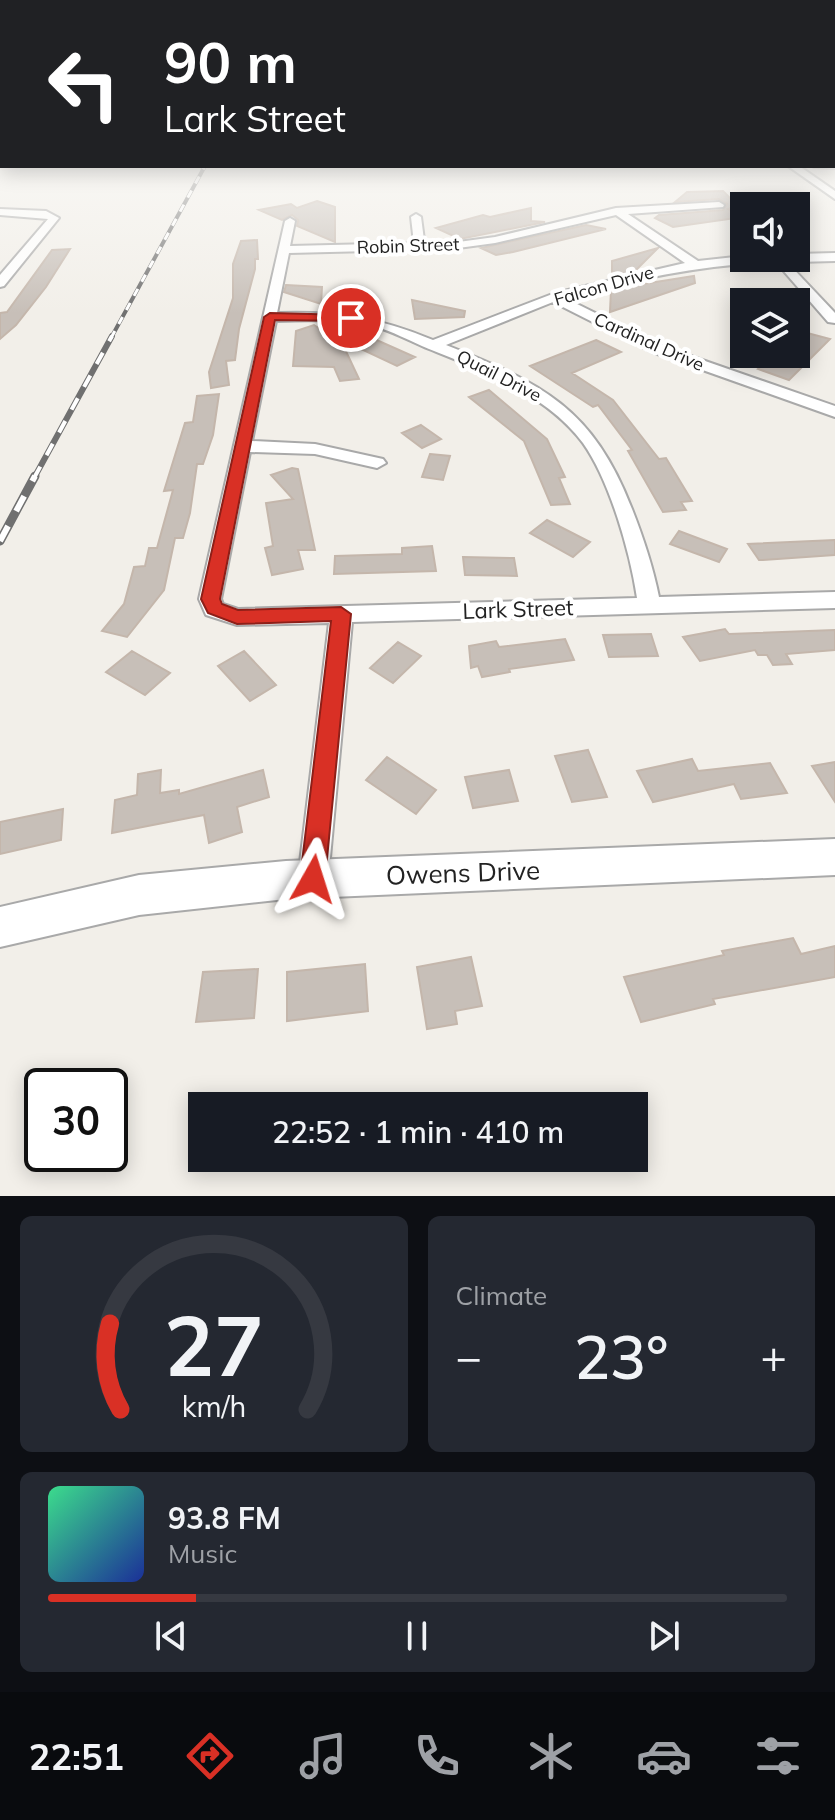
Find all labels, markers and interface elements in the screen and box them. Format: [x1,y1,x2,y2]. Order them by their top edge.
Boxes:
text: 90 m [164,27,297,97]
icon: left [32,32,136,136]
text: Lark Street [164,96,346,141]
map controls [730,192,810,368]
button: sound [730,192,810,272]
street label: Robin Street [356,232,460,259]
street label: Falcon Drive [551,260,656,311]
pin [317,284,385,352]
button: layers [730,288,810,368]
icon: arrive [329,296,373,340]
street label: Cardinal Drive [591,307,708,376]
street label: Quail Drive [453,344,545,407]
street label: Lark Street [462,593,574,625]
position arrow [271,837,355,921]
street label: Owens Drive [385,853,541,892]
speed limit sign: 30 [24,1068,128,1172]
text: 22:52 · 1 min · 410 m [272,1113,564,1151]
text: Climate [456,1279,547,1312]
text: 27 [164,1292,264,1397]
text: 23° [574,1319,669,1394]
text: − [456,1329,482,1384]
text: + [761,1329,787,1384]
text: km/h [181,1388,246,1424]
text: 93.8 FM [168,1499,281,1537]
text: Music [168,1537,237,1570]
icon: previous [149,1614,193,1658]
icon: pause [395,1614,439,1658]
icon: next [642,1614,686,1658]
icon: directions [182,1728,238,1784]
icon: music [295,1728,351,1784]
icon: phone [409,1728,465,1784]
icon: climate [523,1728,579,1784]
icon: car [636,1728,692,1784]
icon: filters [750,1728,806,1784]
text: 22:51 [29,1734,124,1779]

